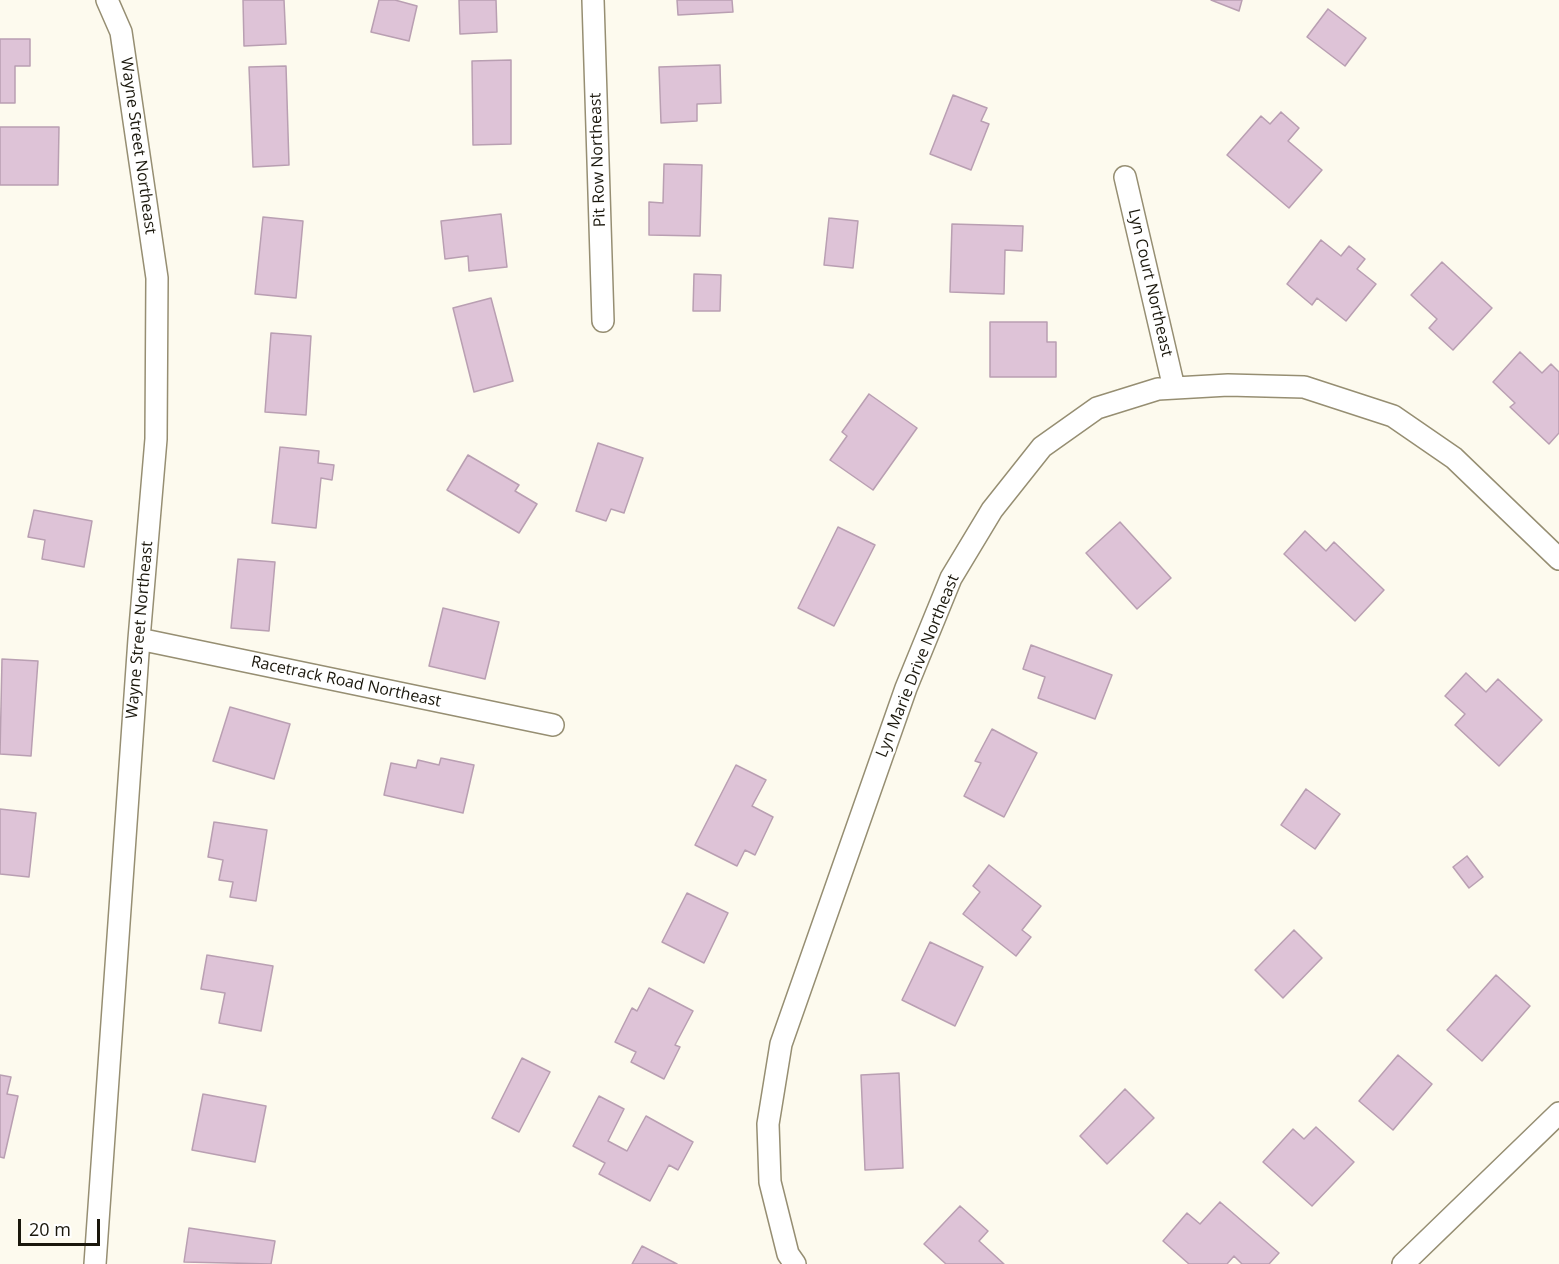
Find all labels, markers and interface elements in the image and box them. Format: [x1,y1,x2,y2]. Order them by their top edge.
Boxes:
street label: Wayne Street Northeast [116,56,160,236]
street label: Pit Row Northeast [586,92,610,228]
street label: Lyn Court Northeast [1124,207,1176,359]
street label: Wayne Street Northeast [123,540,157,720]
street label: Lyn Marie Drive Northeast [872,572,964,760]
street label: Racetrack Road Northeast [249,652,443,712]
scale bar [21,1207,104,1245]
text: 20 m [29,1217,71,1241]

